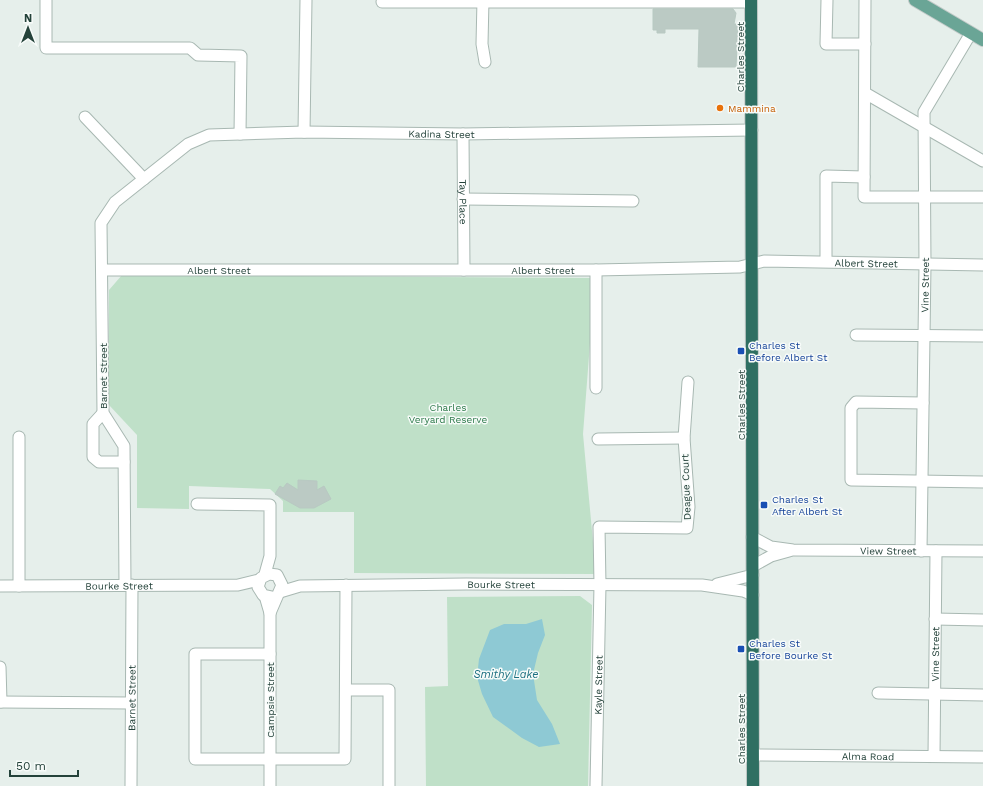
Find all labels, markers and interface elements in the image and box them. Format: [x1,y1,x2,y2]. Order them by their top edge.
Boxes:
north arrow [8,8,48,48]
text: N [24,12,32,25]
street label: Charles Street [735,21,746,92]
marker: Mammina [715,103,725,113]
place label: Mammina [728,103,776,114]
street label: Kadina Street [408,128,475,140]
street label: Tay Place [458,179,469,225]
street label: Albert Street [834,257,899,269]
street label: Vine Street [919,257,931,312]
street label: Albert Street [187,265,251,276]
street label: Albert Street [511,265,575,276]
place label: Charles St Before Albert St [749,340,828,363]
street label: Barnet Street [98,342,109,409]
marker: Charles St Before Albert St [736,346,746,356]
street label: Charles Street [736,369,747,440]
park label: Charles Veryard Reserve [409,402,487,425]
street label: Deague Court [679,453,693,520]
place label: Charles St After Albert St [772,494,843,517]
marker: Charles St After Albert St [759,500,769,510]
street label: View Street [860,545,917,556]
street label: Bourke Street [467,579,536,590]
street label: Bourke Street [85,580,154,591]
street label: Vine Street [929,626,941,681]
place label: Charles St Before Bourke St [749,638,833,661]
marker: Charles St Before Bourke St [736,644,746,654]
street label: Kayle Street [592,654,604,715]
street label: Campsie Street [265,661,276,738]
street label: Barnet Street [126,664,137,731]
water label: Smithy Lake [474,668,538,681]
street label: Charles Street [736,693,747,764]
street label: Alma Road [842,750,894,762]
scale bar [10,752,78,778]
text: 50 m [16,759,46,773]

